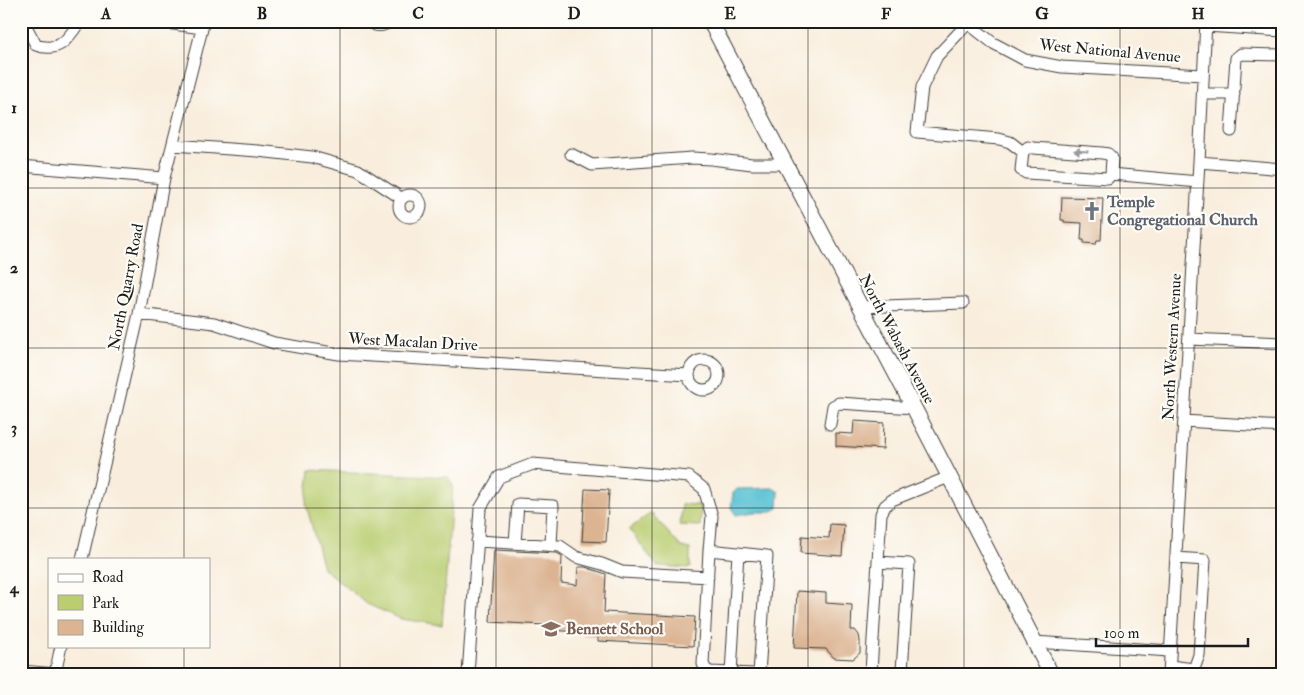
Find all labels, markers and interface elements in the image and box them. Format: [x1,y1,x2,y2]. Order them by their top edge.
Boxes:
text: A [100,4,112,24]
text: B [257,4,267,24]
text: C [412,4,424,24]
text: D [567,4,581,24]
text: E [724,4,736,24]
text: F [881,4,891,24]
text: G [1035,4,1049,24]
text: H [1191,4,1205,24]
street label: West National Avenue [1038,35,1182,67]
text: 1 [11,98,17,118]
one-way arrow [1073,147,1089,155]
place label: Temple Congregational Church [1106,192,1259,231]
church icon: Temple Congregational Church [1081,200,1103,222]
street label: North Quarry Road [104,222,148,352]
text: 2 [10,258,18,278]
street label: North Wabash Avenue [854,271,940,408]
street label: North Western Avenue [1158,273,1186,421]
street label: West Macalan Drive [347,329,478,355]
text: 3 [11,418,17,438]
legend [48,558,210,648]
text: Road [92,568,124,587]
text: 4 [9,578,20,598]
text: Park [92,594,119,613]
scale bar [1096,615,1249,647]
text: Building [92,618,144,637]
school or university icon: Bennett School [540,618,562,640]
place label: Bennett School [566,619,664,639]
text: 100 m [1104,624,1140,643]

